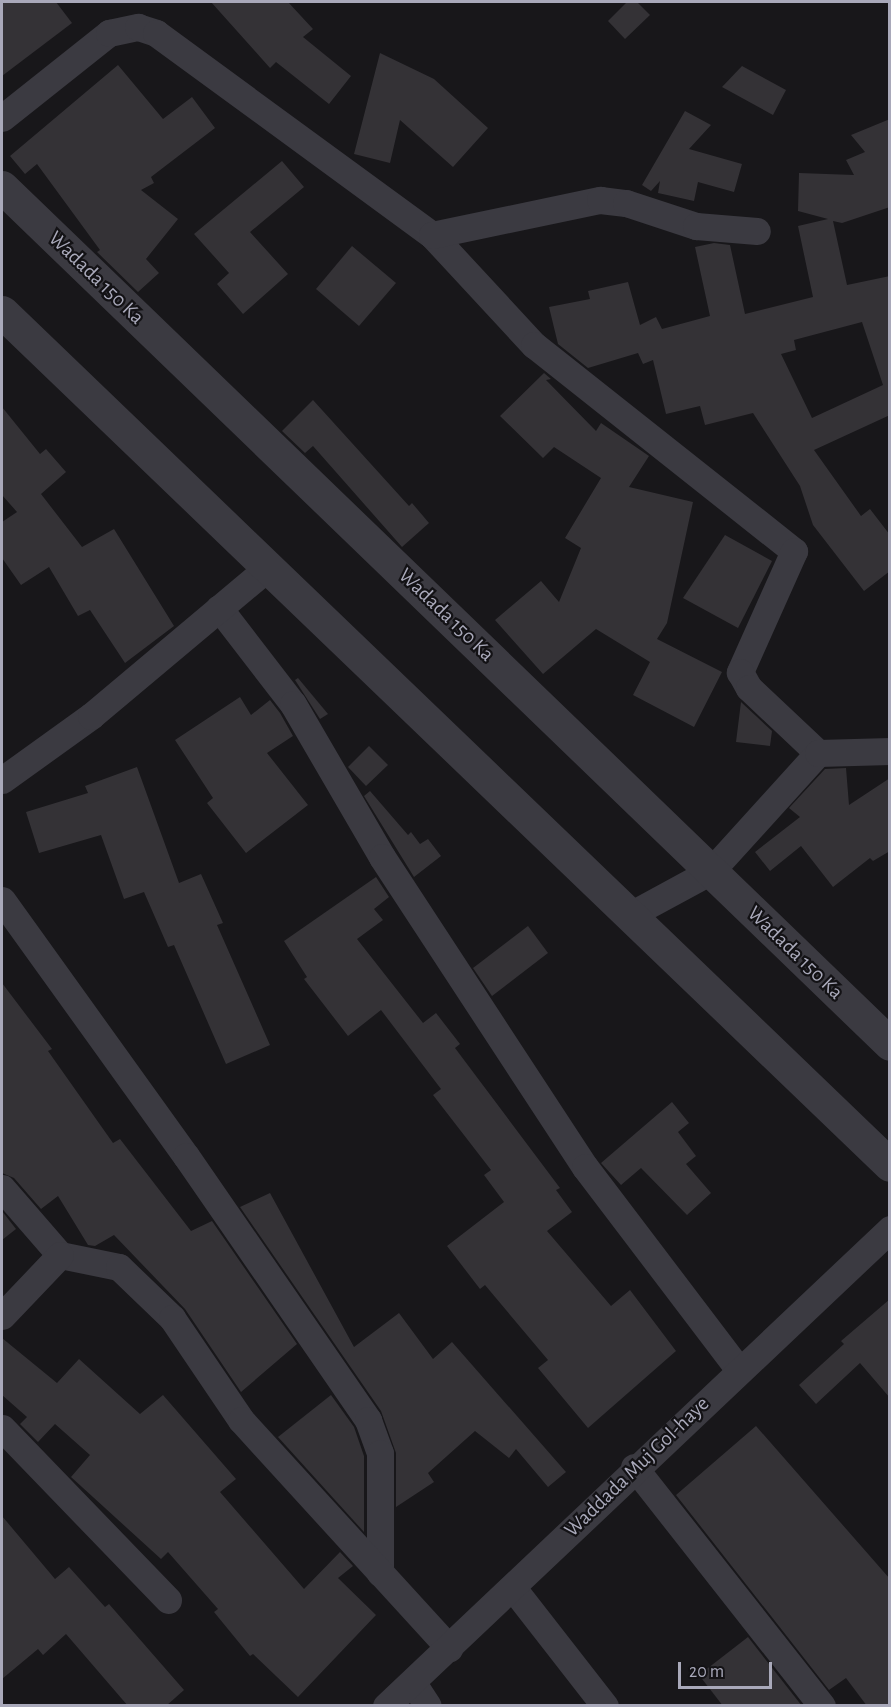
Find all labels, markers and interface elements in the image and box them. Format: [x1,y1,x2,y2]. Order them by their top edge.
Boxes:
street label: Wadada 150 Ka [43,226,149,330]
street label: Wadada 150 Ka [393,563,499,667]
street label: Wadada 150 Ka [742,901,848,1005]
street label: Waddada Muj Gol-haye [559,1391,715,1543]
scale bar [681,1650,776,1688]
text: 20 m [689,1663,724,1681]

